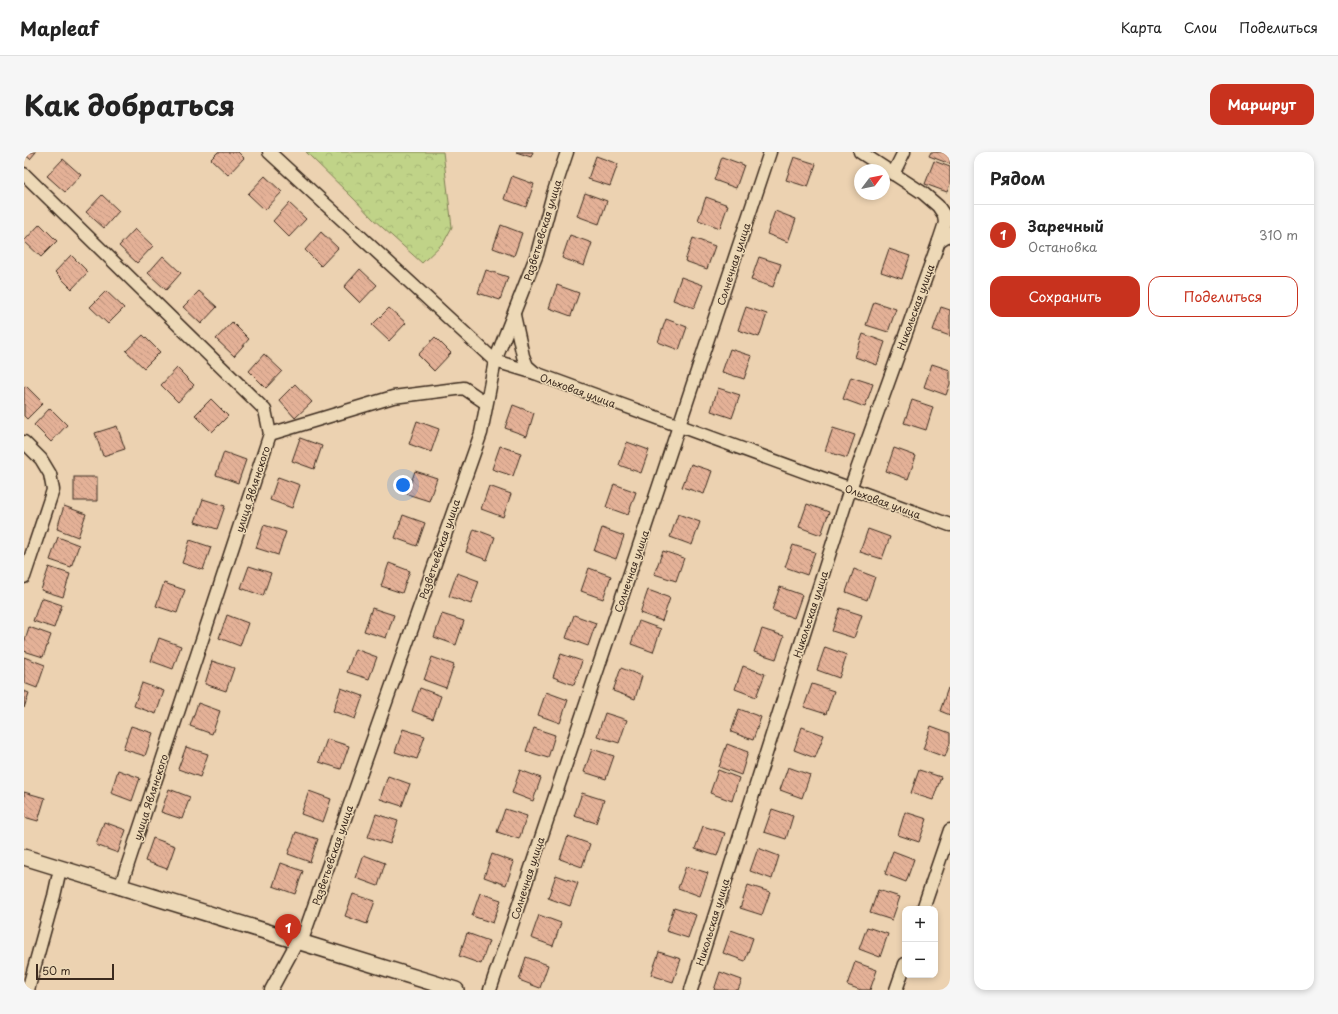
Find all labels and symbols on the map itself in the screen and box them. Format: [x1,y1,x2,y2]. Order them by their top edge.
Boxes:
north arrow [854,164,890,200]
street label: Разветьевская улица [520,177,565,282]
street label: Солнечная улица [713,220,754,307]
street label: Никольская улица [892,261,938,352]
street label: Ольховая улица [538,369,619,411]
street label: улица Являнского [231,444,273,534]
your location [393,475,413,495]
street label: Ольховая улица [843,480,924,522]
street label: Разветьевская улица [415,496,463,601]
street label: Солнечная улица [610,527,652,614]
street label: Никольская улица [789,568,831,659]
street label: улица Являнского [129,752,171,842]
street label: Разветьевская улица [308,802,356,907]
street label: Солнечная улица [507,834,548,921]
street label: Никольская улица [692,876,733,967]
pin: 1 [275,914,301,947]
scale bar [36,962,114,981]

